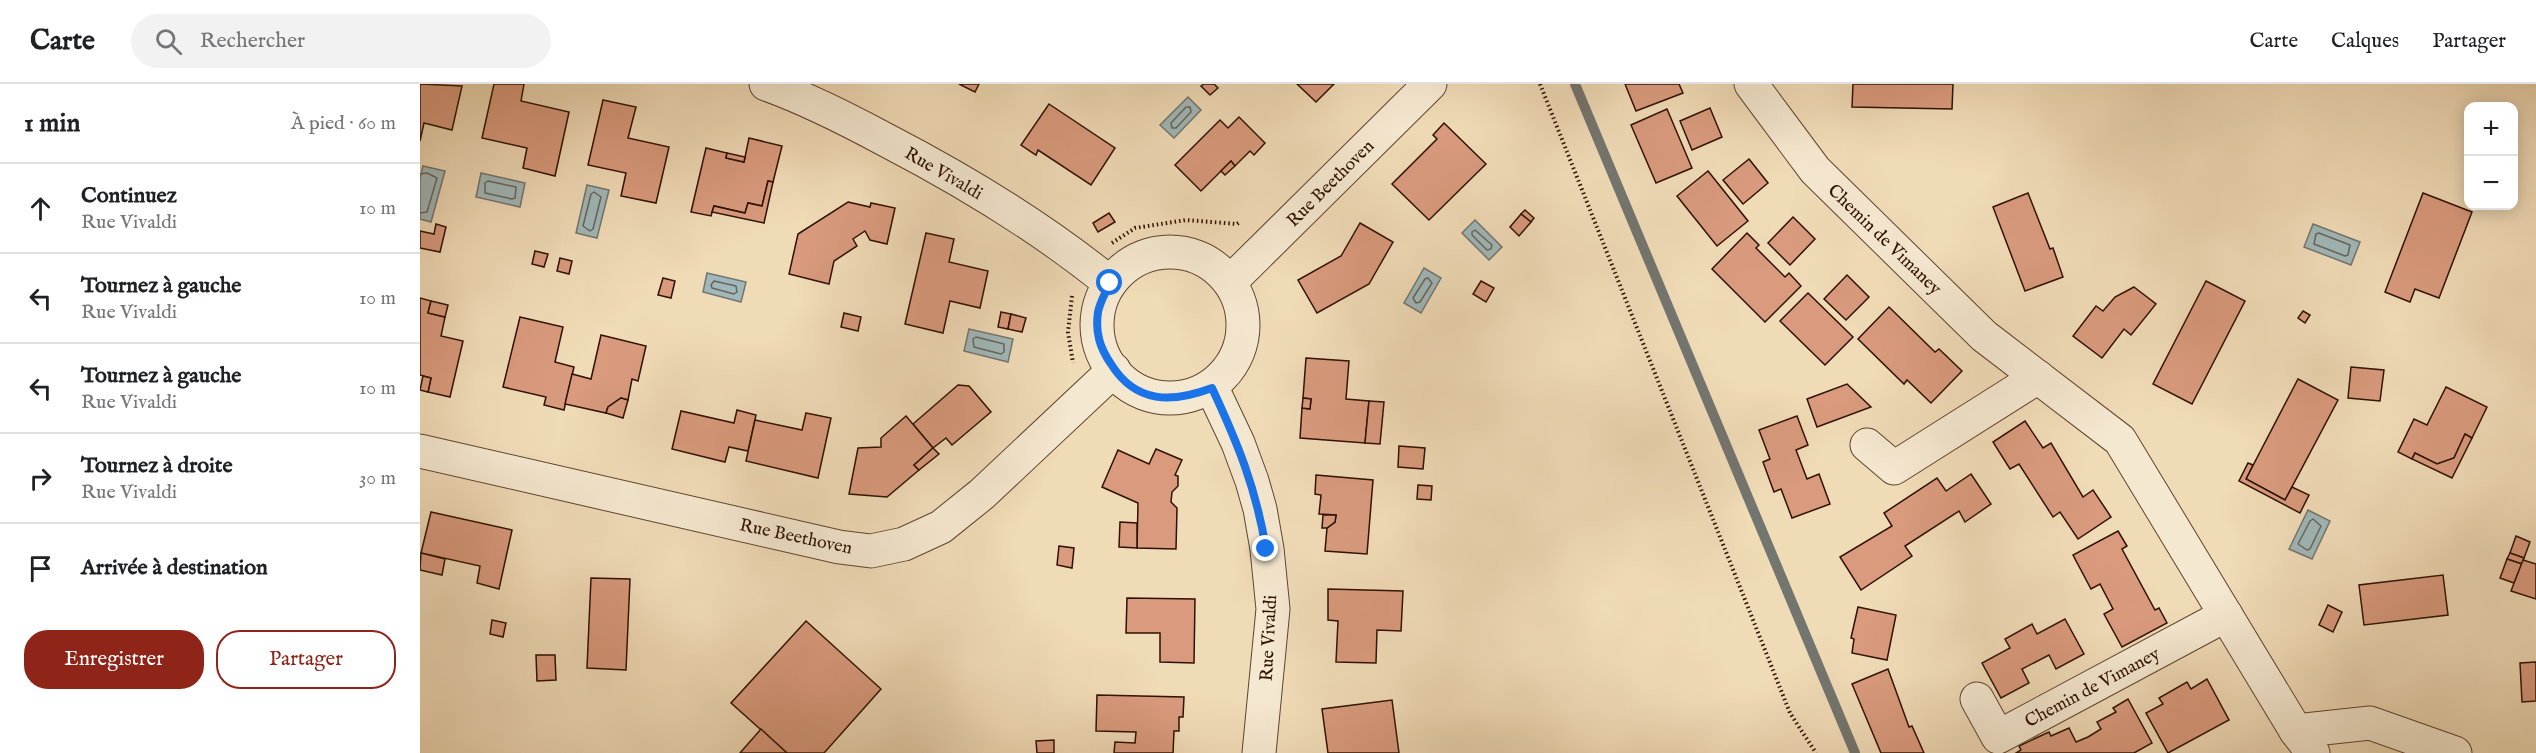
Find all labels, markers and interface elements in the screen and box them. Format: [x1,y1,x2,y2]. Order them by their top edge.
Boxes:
search box [131,14,551,68]
text: Carte [30,24,95,59]
icon: search [152,25,185,58]
text: Rechercher [200,27,305,55]
text: Carte [2249,28,2298,55]
text: Calques [2331,28,2399,55]
text: Partager [2432,28,2506,55]
map controls [2464,102,2518,210]
button: + [2464,102,2518,156]
text: 1 min [24,107,80,140]
text: À pied · 60 m [291,111,396,136]
street label: Rue Beethoven [1282,135,1380,233]
street label: Rue Vivaldi [900,143,987,206]
button: − [2464,156,2518,210]
street label: Chemin de Vimaney [1822,180,1946,300]
text: Continuez [81,182,177,210]
icon: ahead [24,192,57,225]
text: 10 m [359,196,396,221]
text: Rue Vivaldi [81,210,177,235]
route start [1096,269,1122,295]
text: Tournez à gauche [81,272,241,300]
icon: left [24,282,57,315]
text: 10 m [359,286,396,311]
text: Rue Vivaldi [81,300,177,325]
text: Tournez à gauche [81,362,241,390]
icon: left [24,372,57,405]
text: 10 m [359,376,396,401]
text: Rue Vivaldi [81,390,177,415]
text: Tournez à droite [81,452,232,480]
icon: right [24,462,57,495]
text: 30 m [359,466,396,491]
text: Rue Vivaldi [81,480,177,505]
street label: Rue Beethoven [737,514,854,561]
route end [1252,535,1278,561]
icon: arrive [24,552,57,585]
text: Arrivée à destination [81,554,268,582]
street label: Rue Vivaldi [1256,594,1283,682]
button: Enregistrer [24,630,204,689]
button: Partager [216,630,396,689]
street label: Chemin de Vimaney [2021,643,2164,734]

